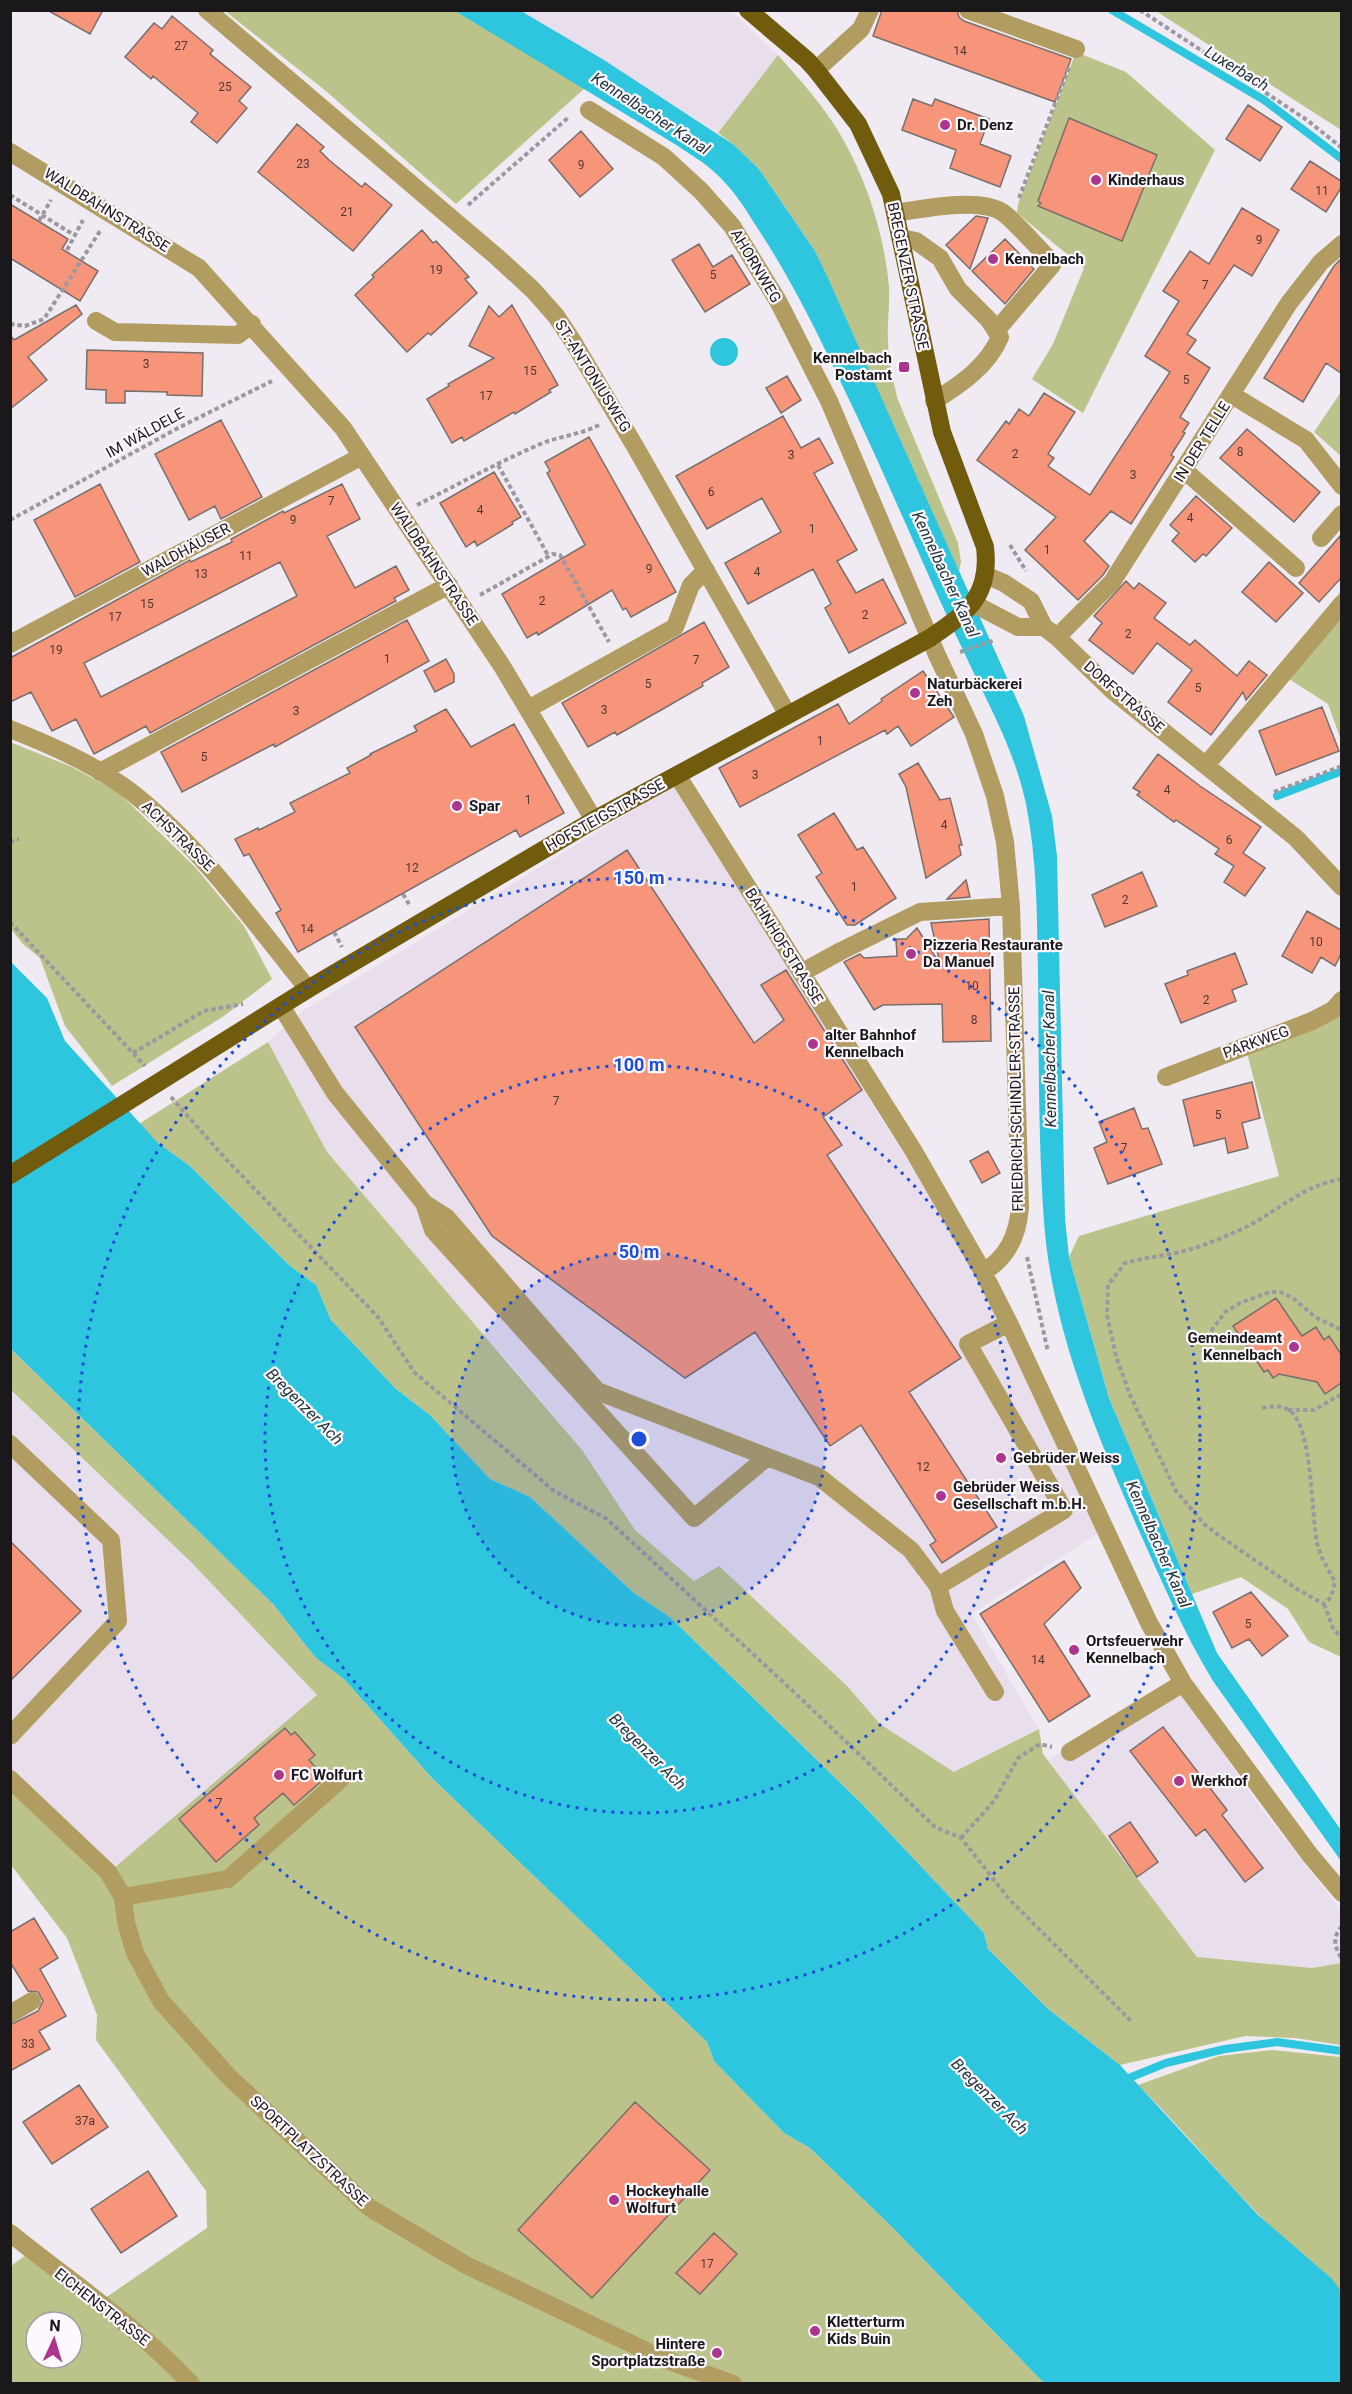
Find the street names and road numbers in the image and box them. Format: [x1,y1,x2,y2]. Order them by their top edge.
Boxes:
street label: WALDBAHNSTRASSE [41,164,173,256]
street label: BREGENZER STRASSE [884,201,933,352]
street label: AHORNWEG [727,226,785,306]
street label: ST.-ANTONIUSWEG [551,316,635,436]
street label: IN DER TELLE [1170,398,1234,486]
street label: IM WÄLDELE [103,404,188,462]
street label: WALDBAHNSTRASSE [386,499,482,629]
street label: WALDHÄUSER [139,519,233,581]
street label: DORFSTRASSE [1080,657,1168,737]
street label: HOFSTEIGSTRASSE [542,775,668,855]
street label: ACHSTRASSE [138,797,218,875]
street label: BAHNHOFSTRASSE [741,885,827,1008]
street label: FRIEDRICH-SCHINDLER-STRASSE [1005,986,1027,1212]
street label: PARKWEG [1221,1022,1291,1062]
street label: SPORTPLATZSTRASSE [247,2092,372,2210]
street label: EICHENSTRASSE [51,2264,153,2350]

